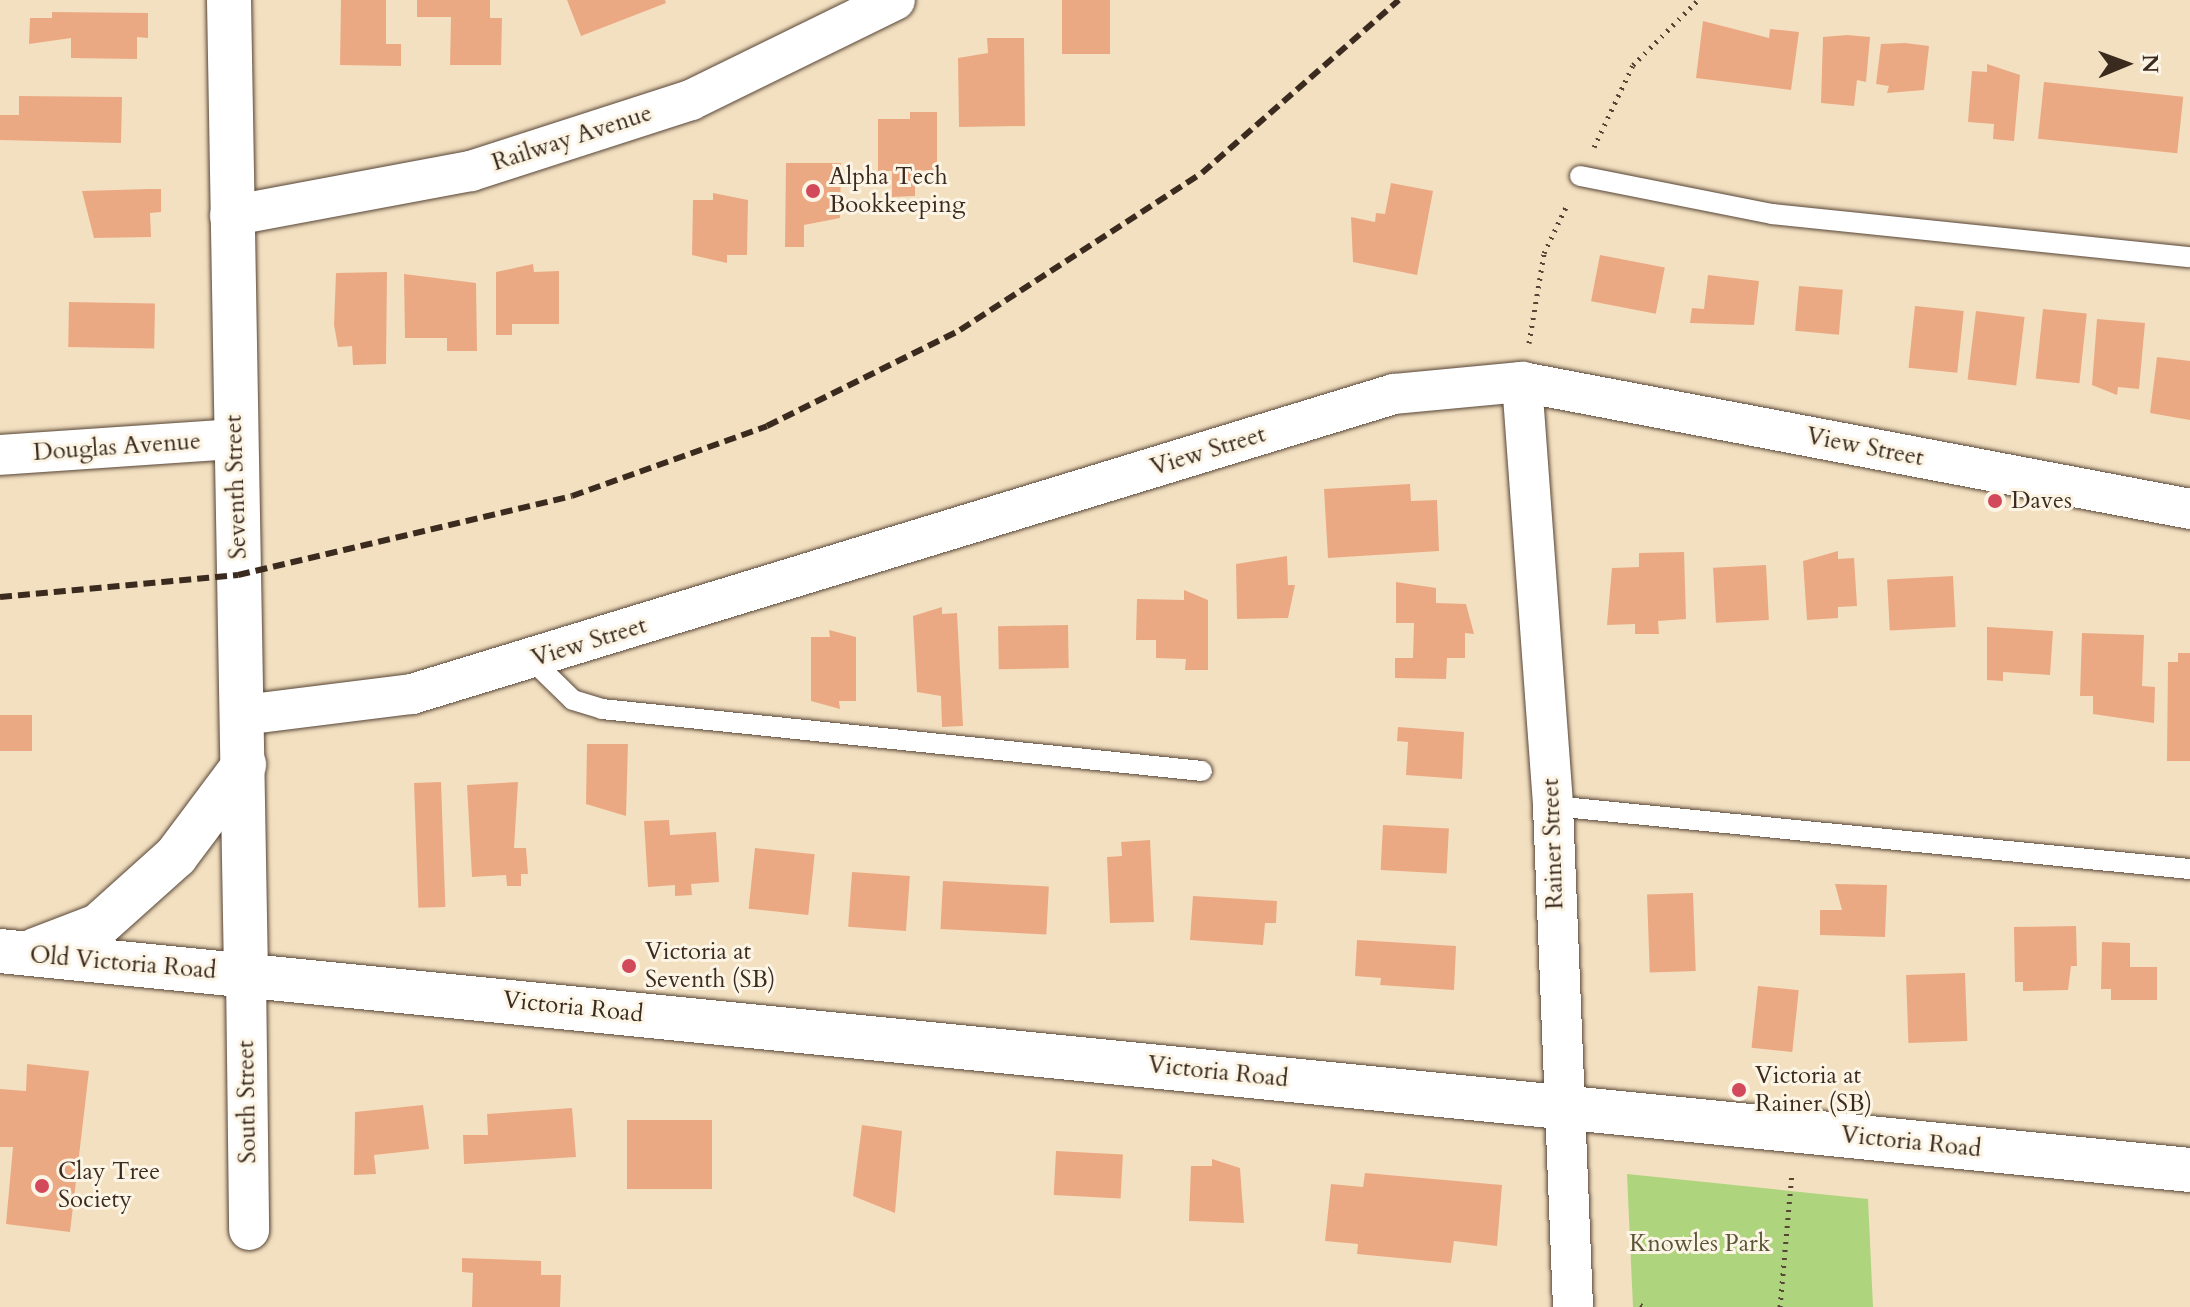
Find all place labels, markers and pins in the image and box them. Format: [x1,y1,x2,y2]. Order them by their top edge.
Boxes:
place label: Alpha Tech Bookkeeping [829,163,965,219]
marker: Alpha Tech Bookkeeping [804,182,822,200]
place label: Daves [2011,487,2072,515]
marker: Daves [1986,492,2004,510]
place label: Victoria at Seventh (SB) [645,938,775,994]
marker: Victoria at Seventh (SB) [620,957,638,975]
place label: Victoria at Rainer (SB) [1755,1062,1872,1118]
marker: Victoria at Rainer (SB) [1730,1081,1748,1099]
place label: Clay Tree Society [58,1158,160,1214]
marker: Clay Tree Society [33,1177,51,1195]

